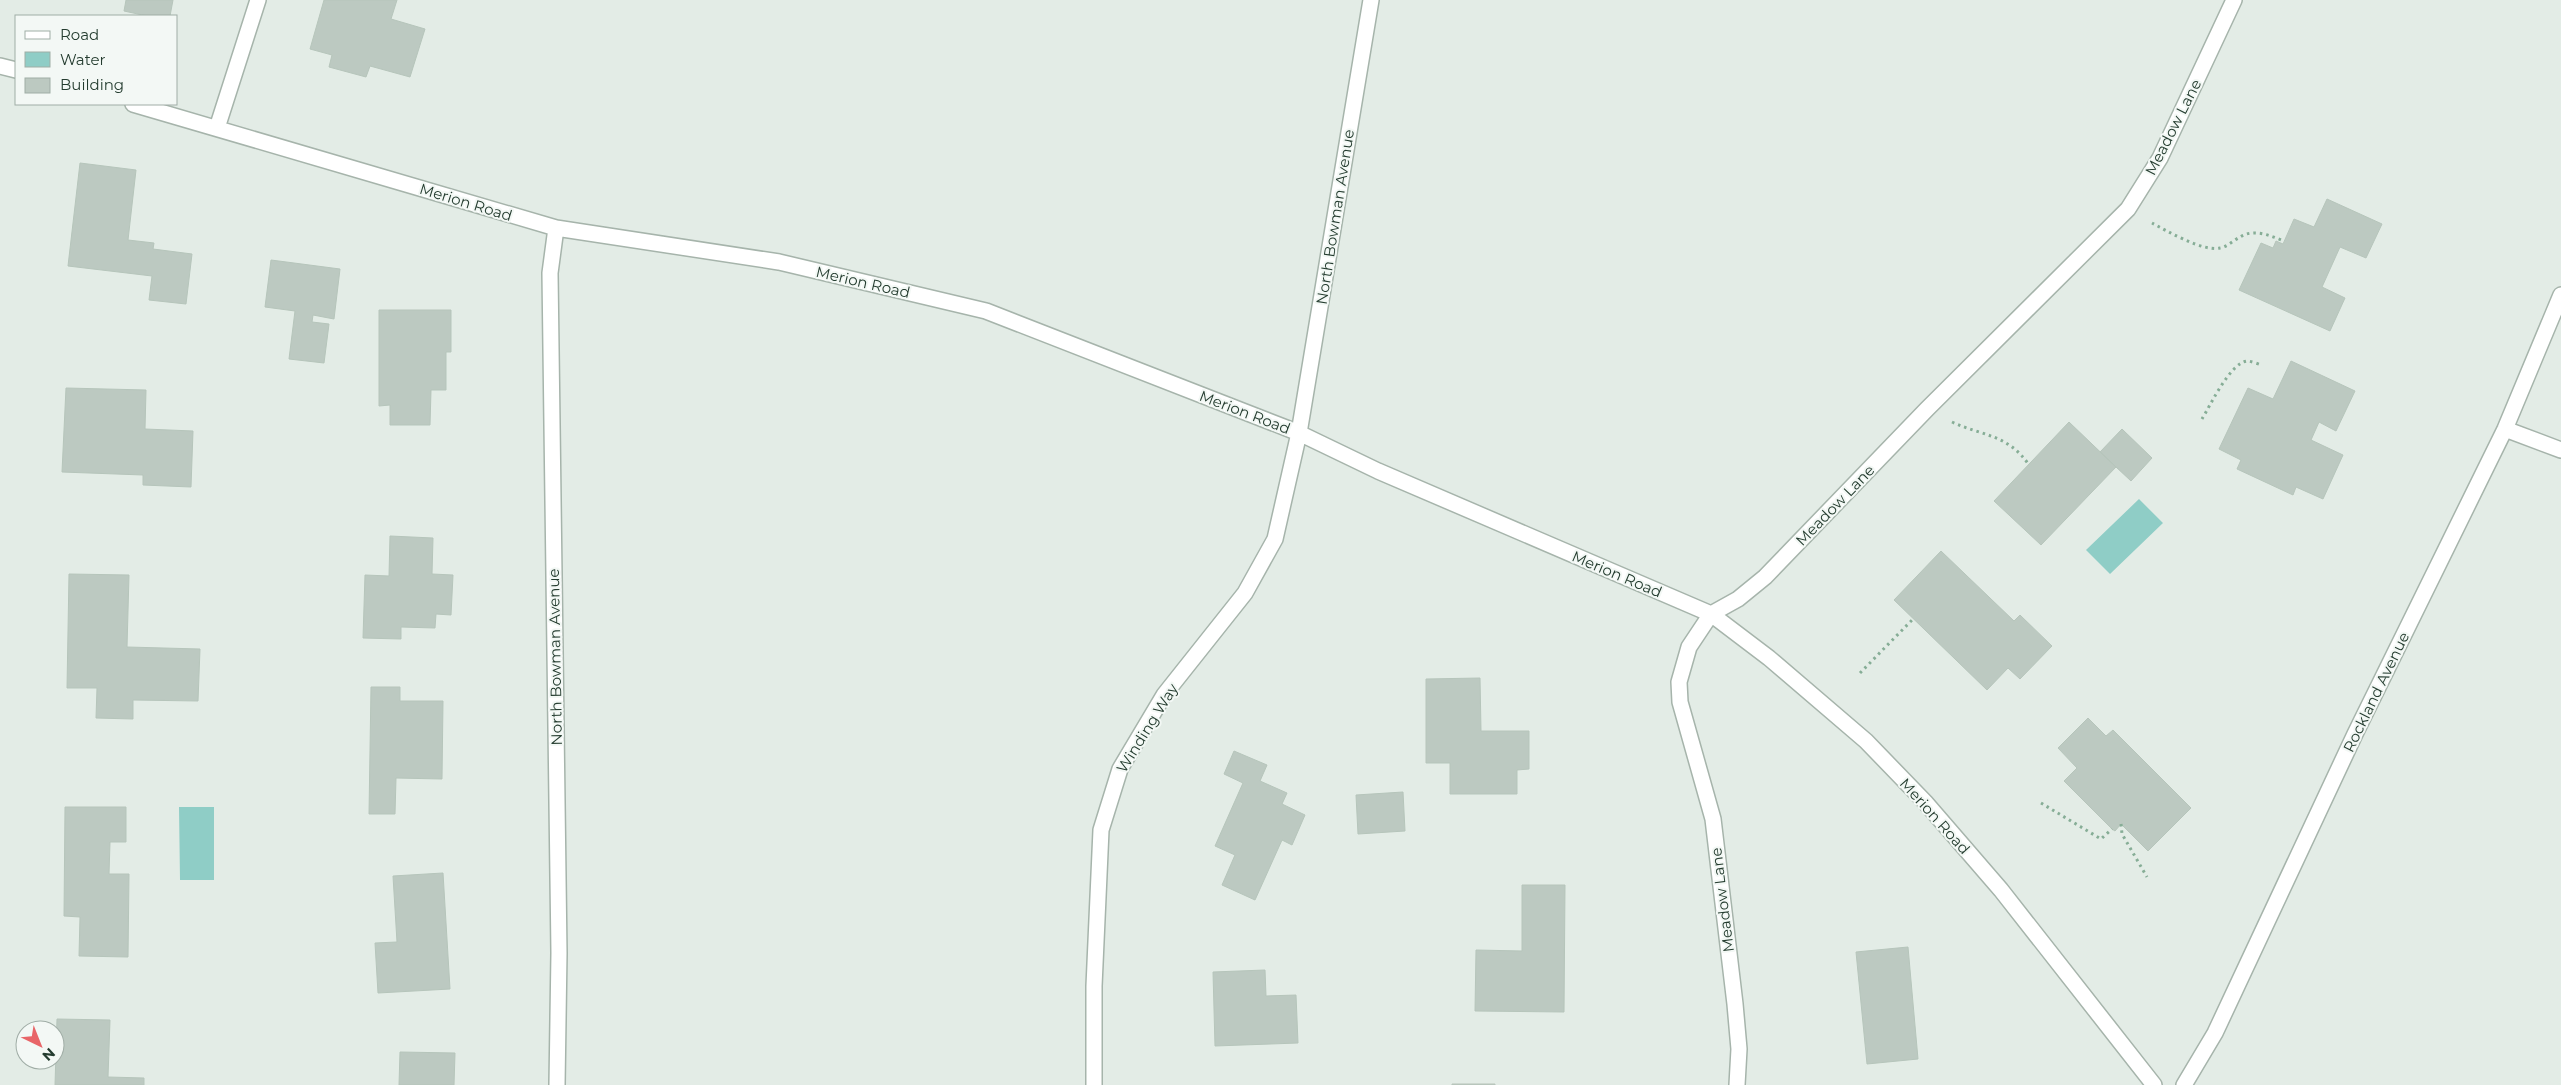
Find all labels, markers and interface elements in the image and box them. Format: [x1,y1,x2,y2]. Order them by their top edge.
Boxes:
legend [15,15,178,105]
text: Road [60,25,99,44]
text: Water [60,50,106,69]
text: Building [60,75,124,94]
street label: Meadow Lane [2141,76,2205,178]
street label: North Bowman Avenue [1312,128,1358,306]
street label: Merion Road [417,179,515,225]
street label: Merion Road [814,262,912,302]
street label: Merion Road [1197,386,1293,438]
street label: Meadow Lane [1792,461,1878,549]
street label: Merion Road [1569,546,1665,602]
street label: North Bowman Avenue [544,568,566,746]
street label: Rockland Avenue [2339,629,2413,755]
street label: Winding Way [1112,679,1182,776]
street label: Merion Road [1896,774,1974,858]
street label: Meadow Lane [1706,847,1738,953]
north arrow [15,1020,65,1070]
text: N [39,1044,59,1065]

